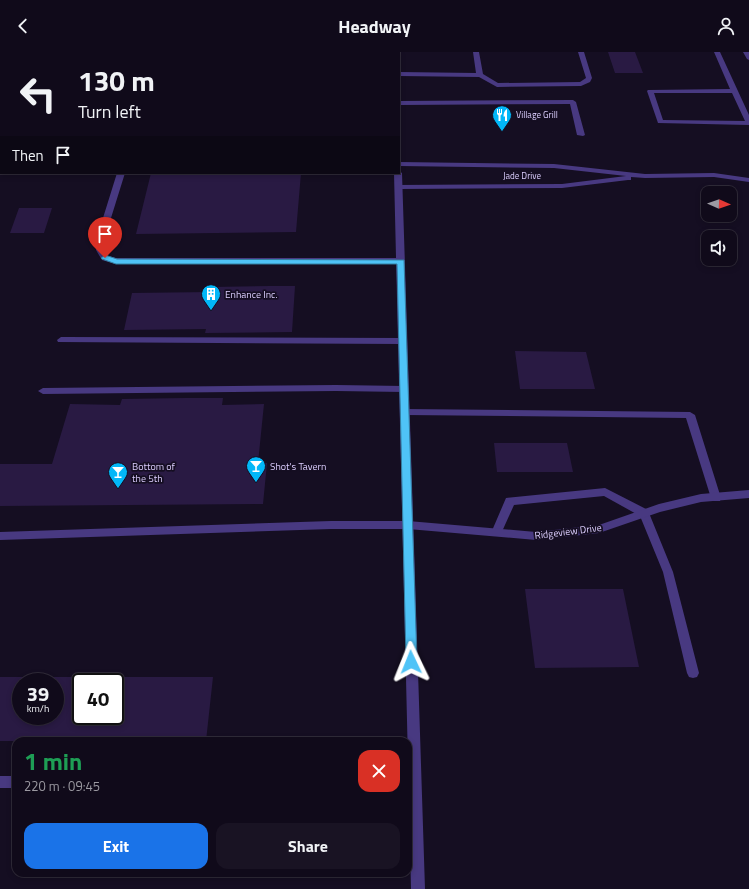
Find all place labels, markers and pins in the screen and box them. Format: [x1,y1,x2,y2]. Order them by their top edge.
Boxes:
restaurant icon: Village Grill [491,104,513,132]
place label: Village Grill [516,108,558,121]
pin [88,217,122,258]
building icon: Enhance Inc. [200,283,222,311]
place label: Enhance Inc. [225,287,278,302]
bar icon: Shot's Tavern [245,455,267,483]
place label: Bottom of the 5th [132,459,176,486]
place label: Shot's Tavern [270,459,326,474]
bar icon: Bottom of the 5th [107,461,129,489]

